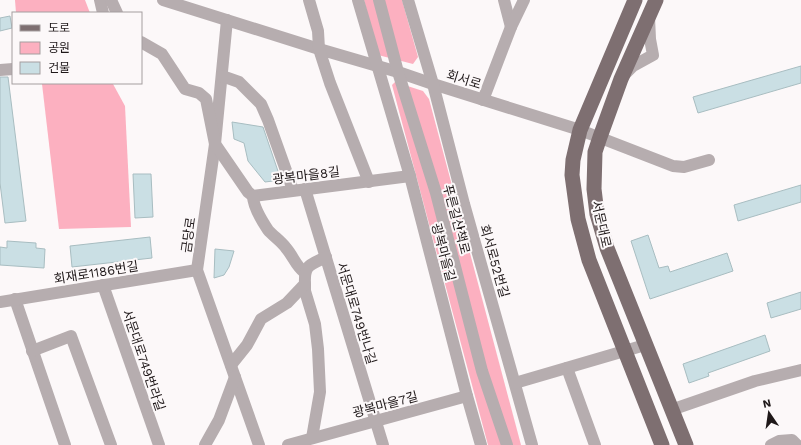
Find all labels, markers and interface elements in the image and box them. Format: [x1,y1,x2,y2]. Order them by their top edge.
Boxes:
legend [12,12,142,84]
text: 도로 [48,21,70,35]
text: 공원 [48,41,70,55]
text: 건물 [48,61,70,75]
street label: 회서로 [444,67,483,92]
street label: 광복마을8길 [271,164,341,187]
street label: 푸른길산책로 [440,183,473,256]
street label: 서문대로 [589,199,614,249]
street label: 금당로 [179,216,198,254]
street label: 광복마을길 [429,221,459,283]
street label: 회서로52번길 [477,223,512,299]
street label: 회재로1186번길 [53,258,140,287]
street label: 서문대로749번나길 [334,260,379,366]
street label: 서문대로749번라길 [119,308,168,413]
street label: 광복마을7길 [351,389,419,420]
north arrow [749,393,789,433]
text: N [761,396,772,411]

